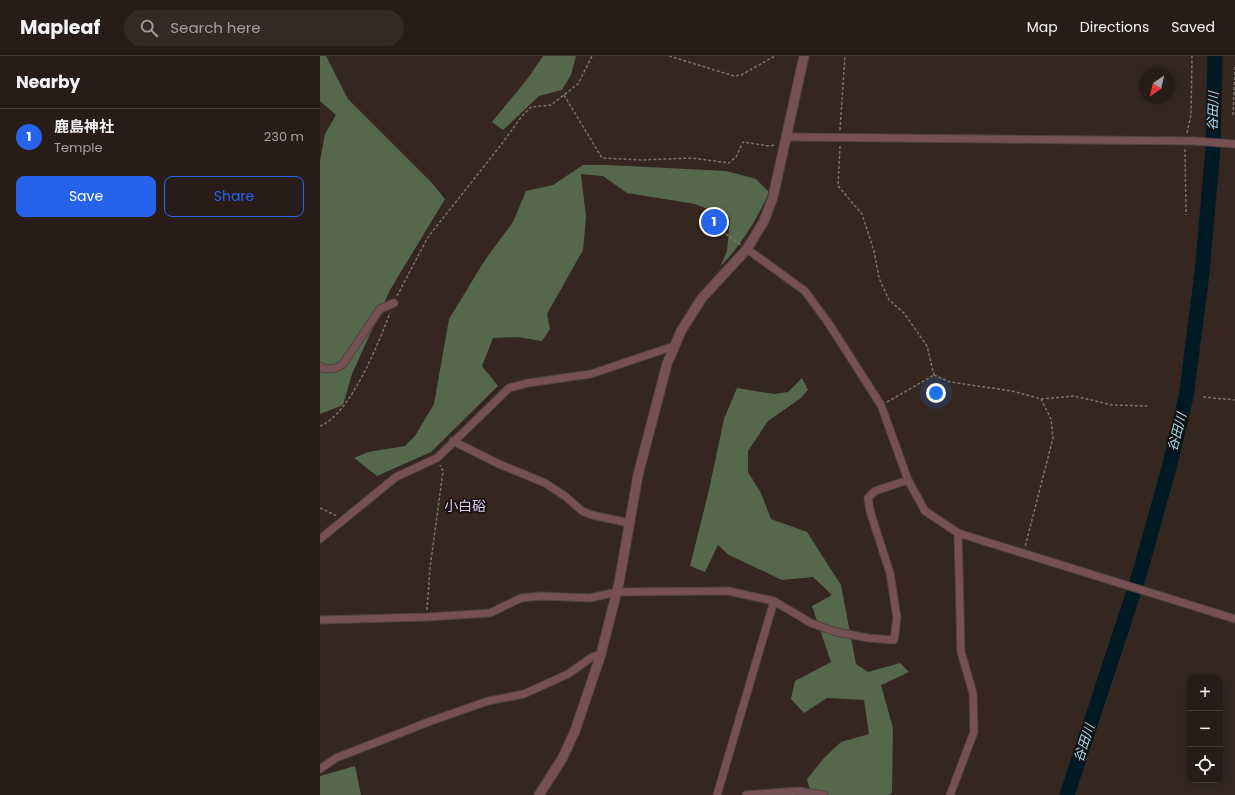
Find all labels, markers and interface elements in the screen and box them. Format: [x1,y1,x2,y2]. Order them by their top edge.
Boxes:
search box [124,10,404,46]
text: Mapleaf [20,14,100,41]
icon: search [138,17,160,39]
text: Search here [170,17,261,38]
text: Map [1027,17,1058,37]
text: Directions [1080,17,1149,37]
text: Saved [1171,17,1215,37]
north arrow [1139,68,1175,104]
text: Nearby [16,70,80,94]
water label: 谷田川 [1203,89,1223,131]
text: 鹿島神社 [54,116,114,137]
text: 1 [27,127,31,146]
text: 230 m [264,127,304,146]
text: Temple [54,138,103,157]
button: Save [16,176,156,217]
button: Share [164,176,304,217]
pin: 1 [701,207,727,237]
your location [926,383,946,403]
water label: 谷田川 [1163,409,1192,453]
district label: 小白硲 [444,496,486,516]
map controls [1187,675,1223,783]
button: + [1187,675,1223,711]
button: − [1187,711,1223,747]
water label: 谷田川 [1069,720,1100,764]
button: locate [1187,747,1223,783]

